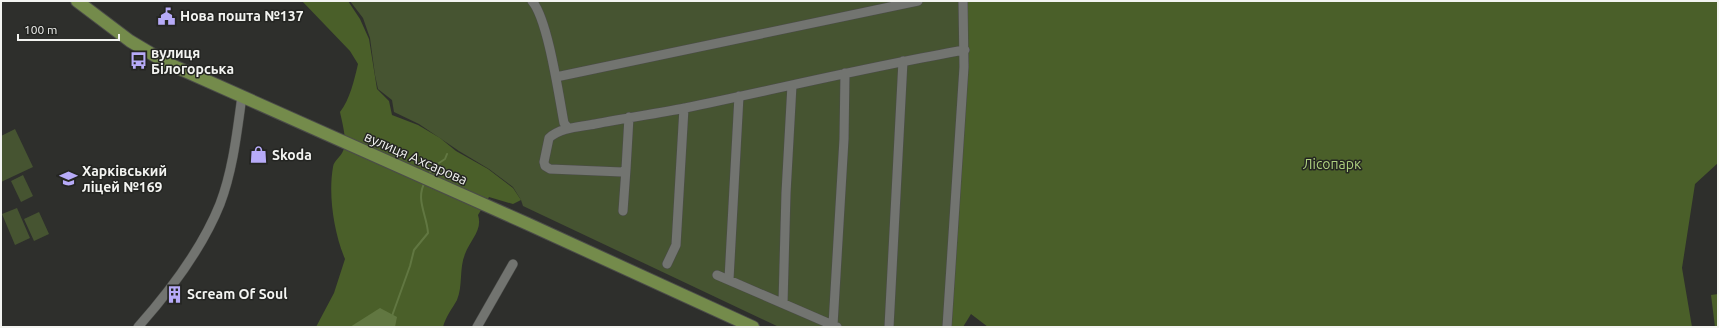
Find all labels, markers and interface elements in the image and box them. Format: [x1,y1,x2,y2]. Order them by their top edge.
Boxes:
public building icon: Нова пошта №137 [157,6,177,26]
place label: Нова пошта №137 [180,8,304,24]
scale bar [18,16,119,42]
text: 100 m [24,23,57,36]
place label: вулиця Білогорська [151,45,234,77]
bus stop icon: вулиця Білогорська [128,51,148,71]
street label: вулиця Ахсарова [362,128,470,188]
shop icon: Skoda [249,145,269,165]
place label: Skoda [272,147,312,163]
park label: Лісопарк [1303,156,1361,172]
place label: Харківський ліцей №169 [82,163,167,195]
school or university icon: Харківський ліцей №169 [59,169,79,189]
building icon: Scream Of Soul [164,284,184,304]
place label: Scream Of Soul [187,286,287,302]

